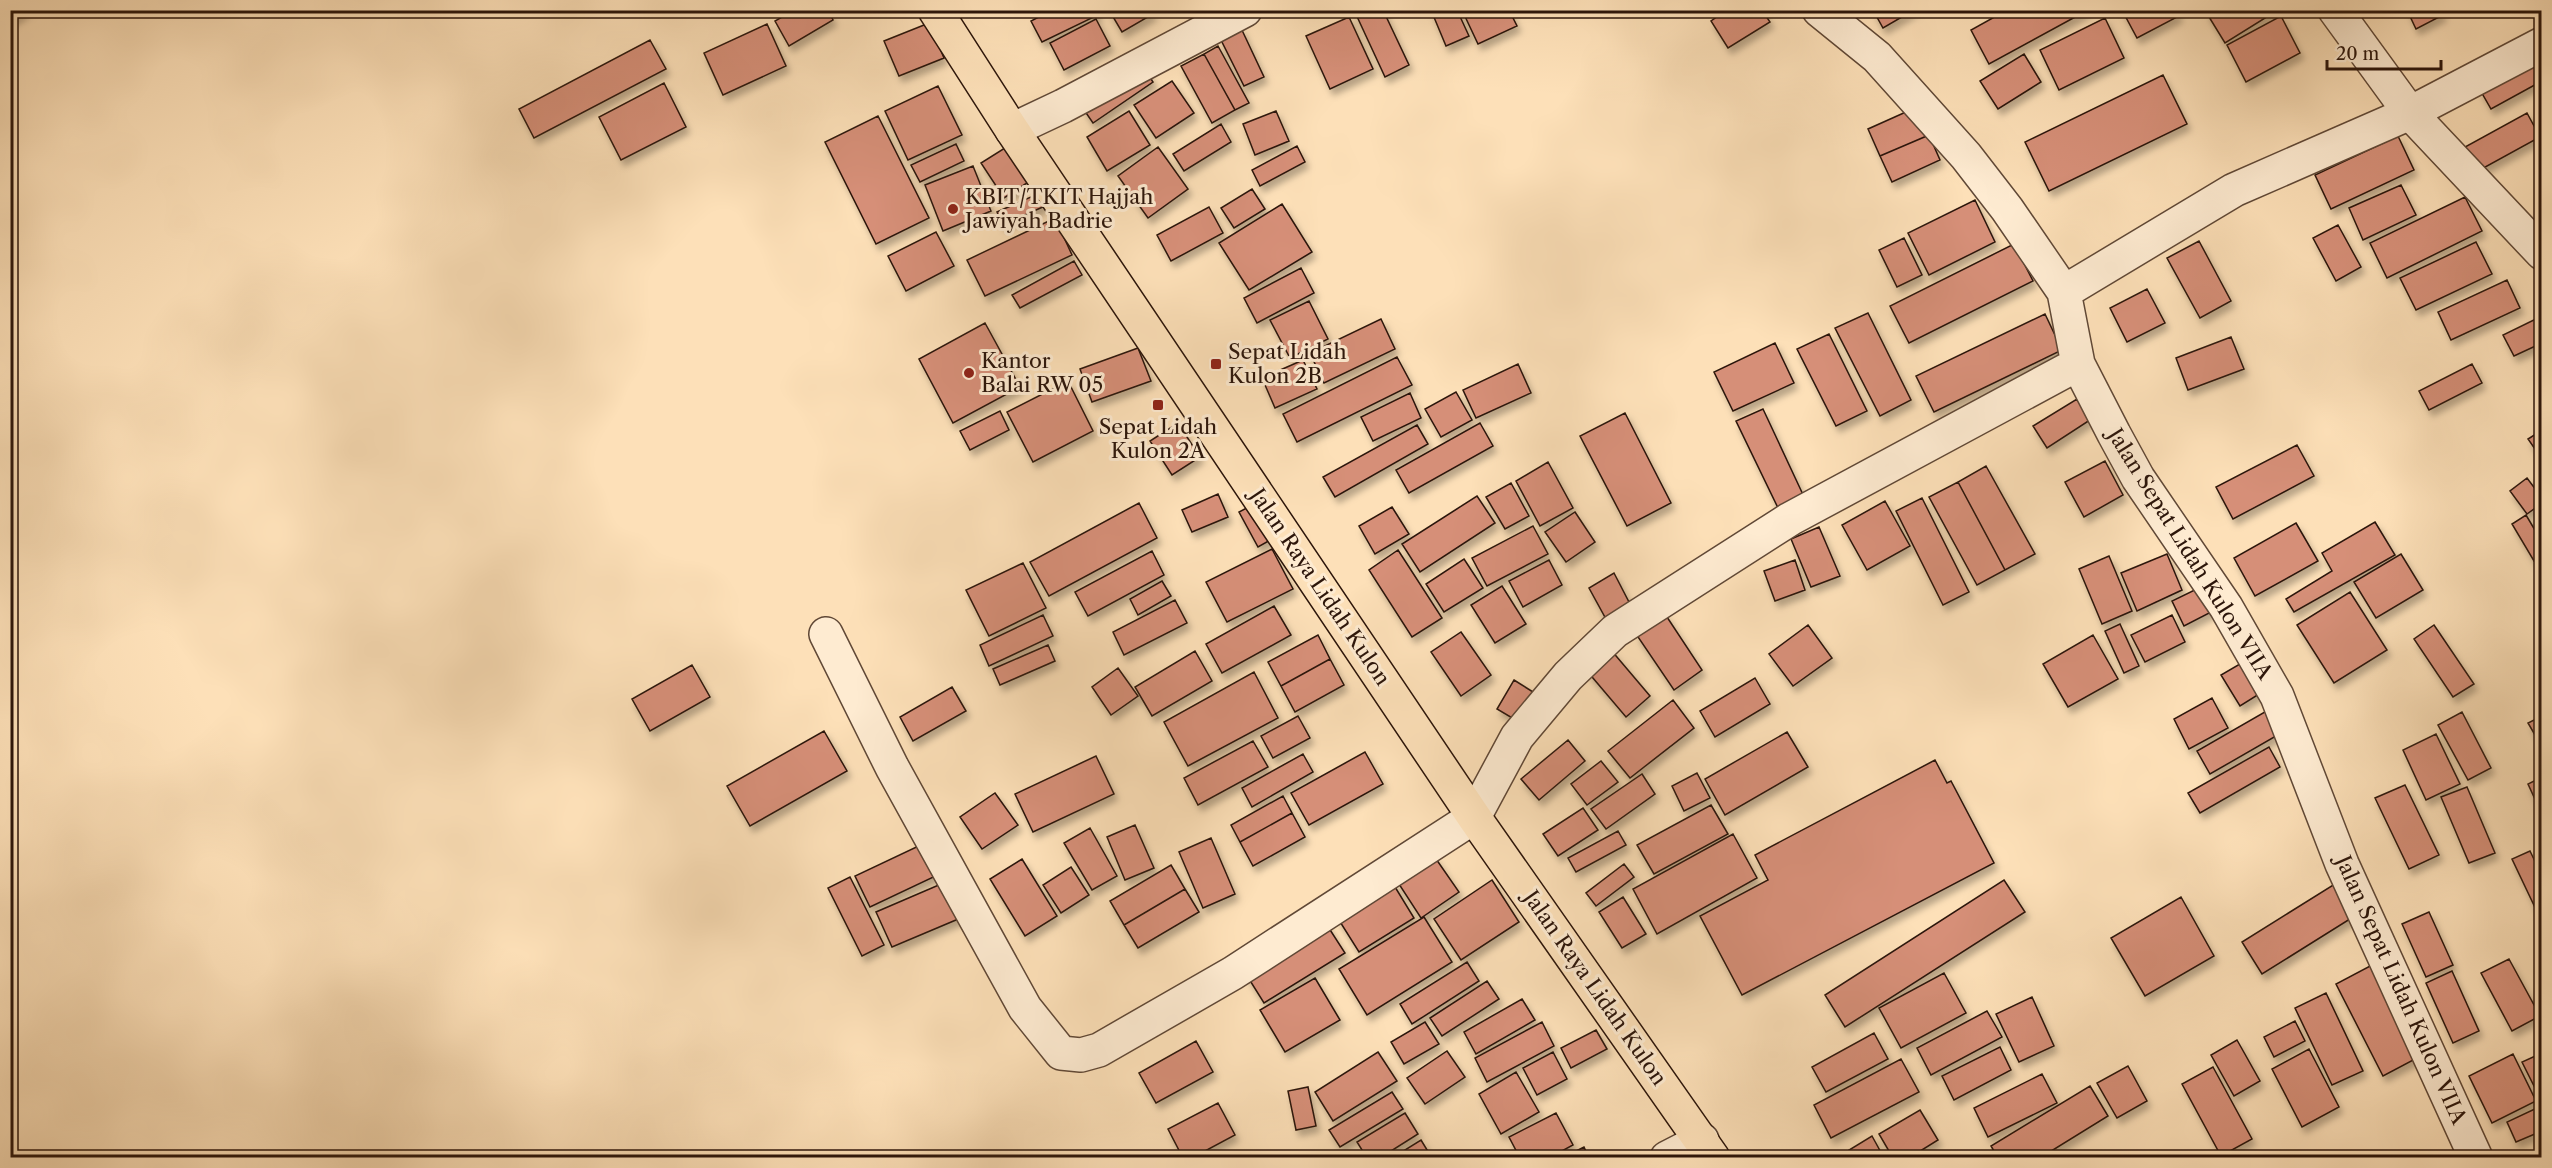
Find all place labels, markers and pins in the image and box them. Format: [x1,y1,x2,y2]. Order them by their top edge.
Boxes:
place label: KBIT/TKIT Hajjah Jawiyah Badrie [962,184,1153,233]
marker: KBIT/TKIT Hajjah Jawiyah Badrie [946,202,960,216]
place label: Sepat Lidah Kulon 2B [1228,339,1347,388]
place label: Kantor Balai RW 05 [981,348,1103,397]
marker: Sepat Lidah Kulon 2B [1209,357,1223,371]
marker: Kantor Balai RW 05 [962,366,976,380]
marker: Sepat Lidah Kulon 2A [1151,398,1165,412]
place label: Sepat Lidah Kulon 2A [1099,414,1217,463]

